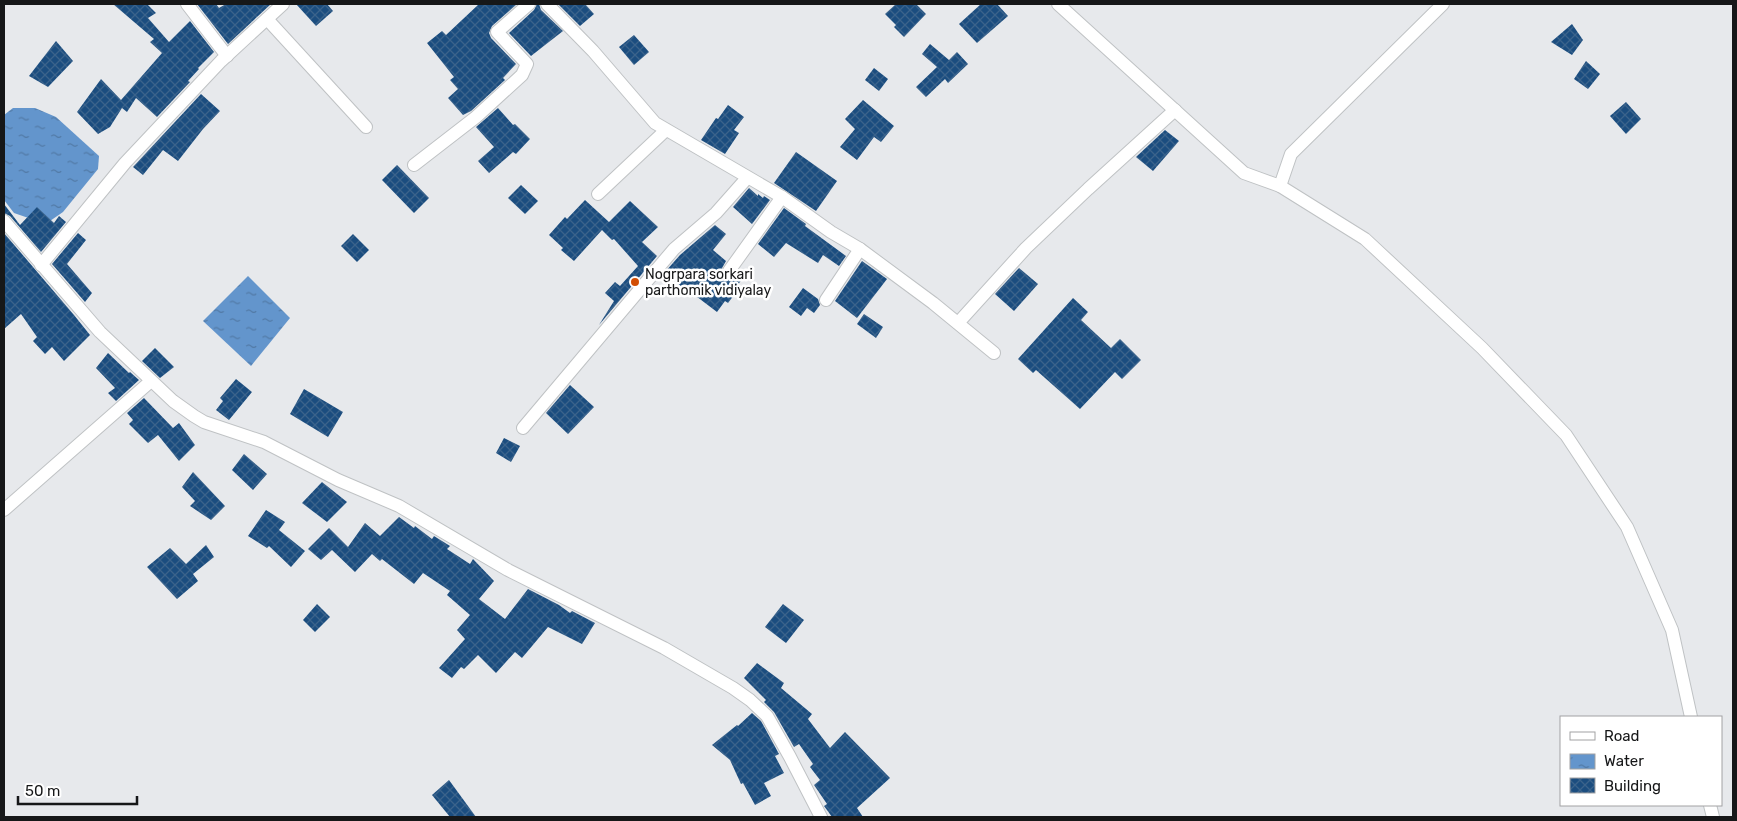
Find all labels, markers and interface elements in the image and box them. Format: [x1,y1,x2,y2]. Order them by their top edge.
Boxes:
place label: Nogrpara sorkari parthomik vidiyalay [645,266,771,299]
marker: Nogrpara sorkari parthomik vidiyalay [629,276,641,288]
legend [1560,716,1722,806]
text: Road [1604,727,1640,745]
text: Water [1604,752,1644,770]
scale bar [18,774,136,806]
text: Building [1604,777,1661,795]
text: 50 m [25,782,60,800]

